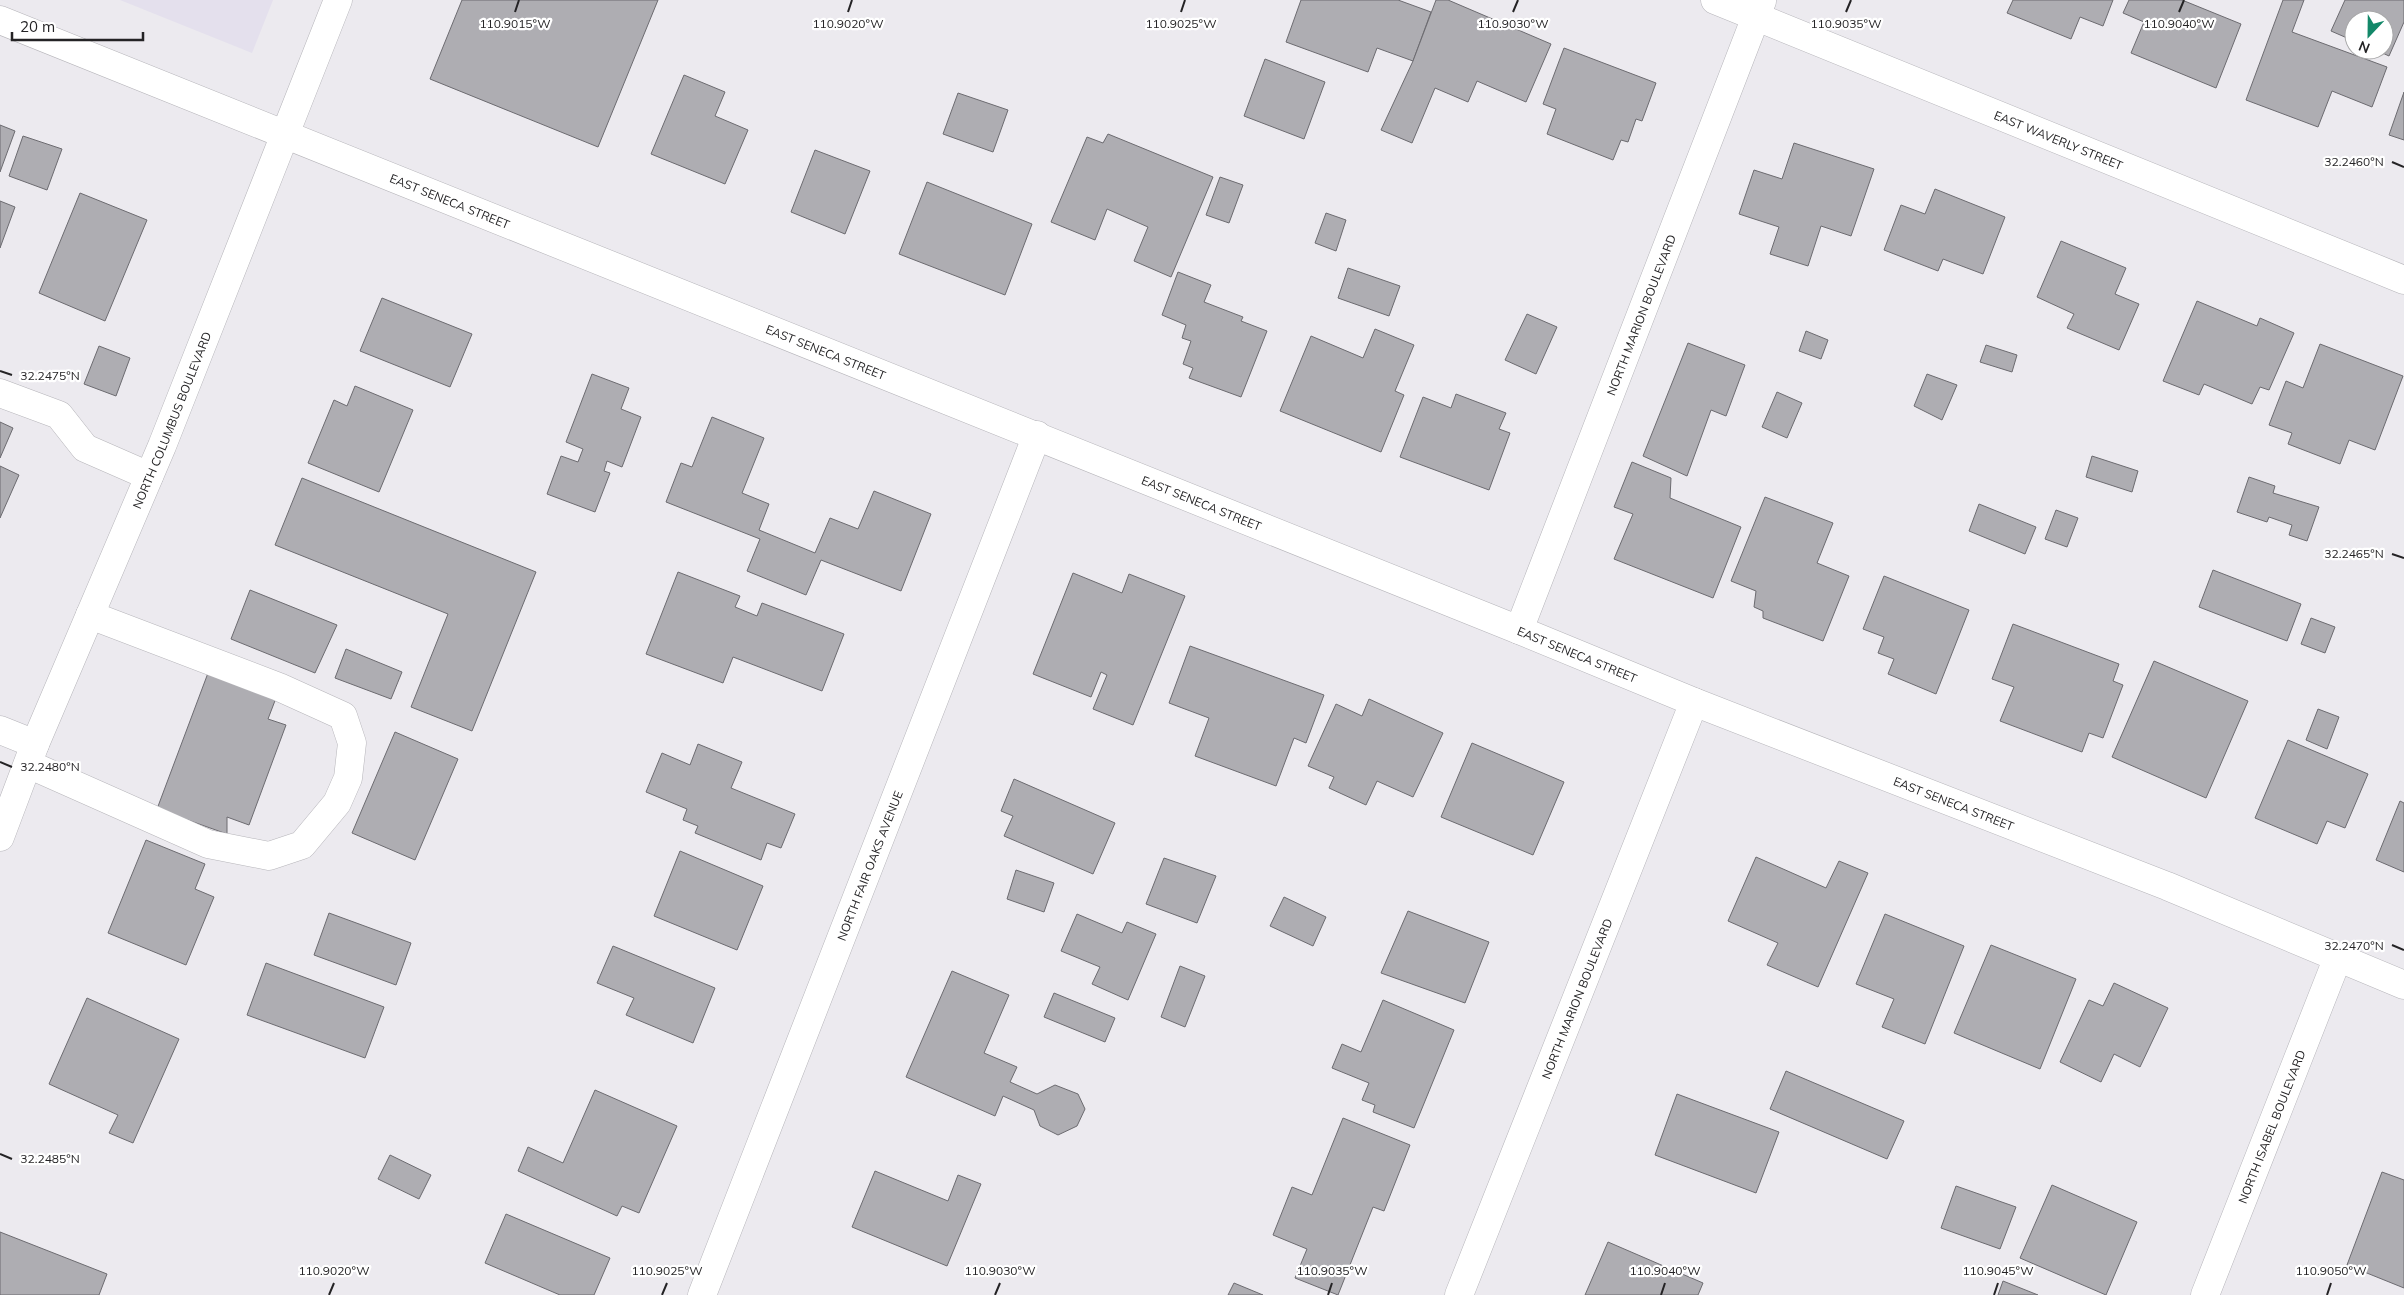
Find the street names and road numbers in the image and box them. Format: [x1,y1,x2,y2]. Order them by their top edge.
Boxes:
street label: EAST WAVERLY STREET [1992,107,2126,173]
street label: EAST SENECA STREET [388,170,513,232]
street label: NORTH MARION BOULEVARD [1603,232,1679,397]
street label: EAST SENECA STREET [764,321,889,383]
street label: NORTH COLUMBUS BOULEVARD [129,329,214,511]
street label: EAST SENECA STREET [1140,472,1265,534]
street label: EAST SENECA STREET [1515,623,1640,686]
street label: EAST SENECA STREET [1892,773,2017,834]
street label: NORTH FAIR OAKS AVENUE [833,788,905,943]
street label: NORTH MARION BOULEVARD [1538,916,1615,1081]
street label: NORTH ISABEL BOULEVARD [2234,1048,2308,1206]

